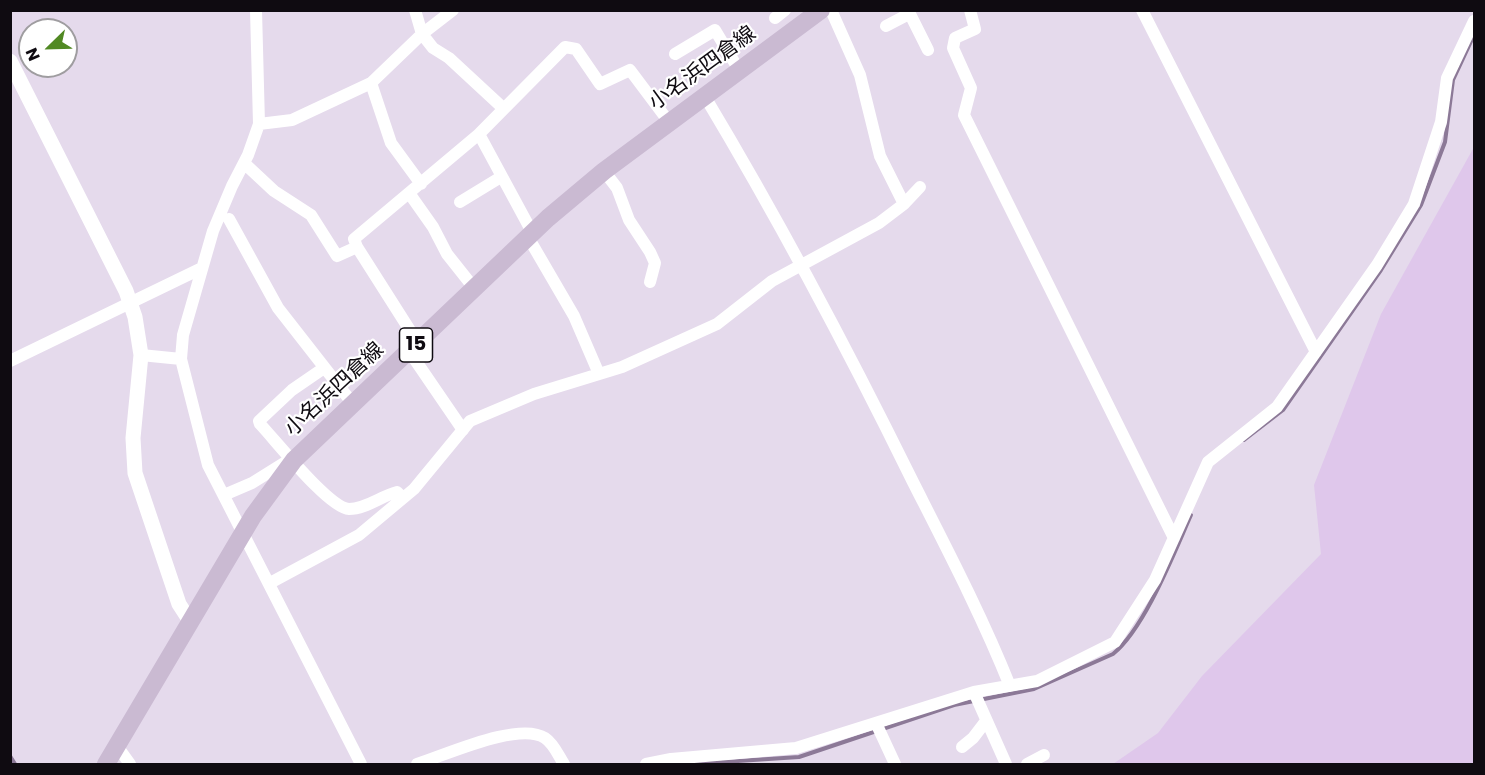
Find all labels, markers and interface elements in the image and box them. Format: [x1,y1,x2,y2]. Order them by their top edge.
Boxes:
north arrow [18,18,78,78]
street label: 小名浜四倉線 [645,22,761,116]
text: N [20,44,46,64]
road number: 15 [400,328,432,362]
street label: 小名浜四倉線 [280,338,390,442]

